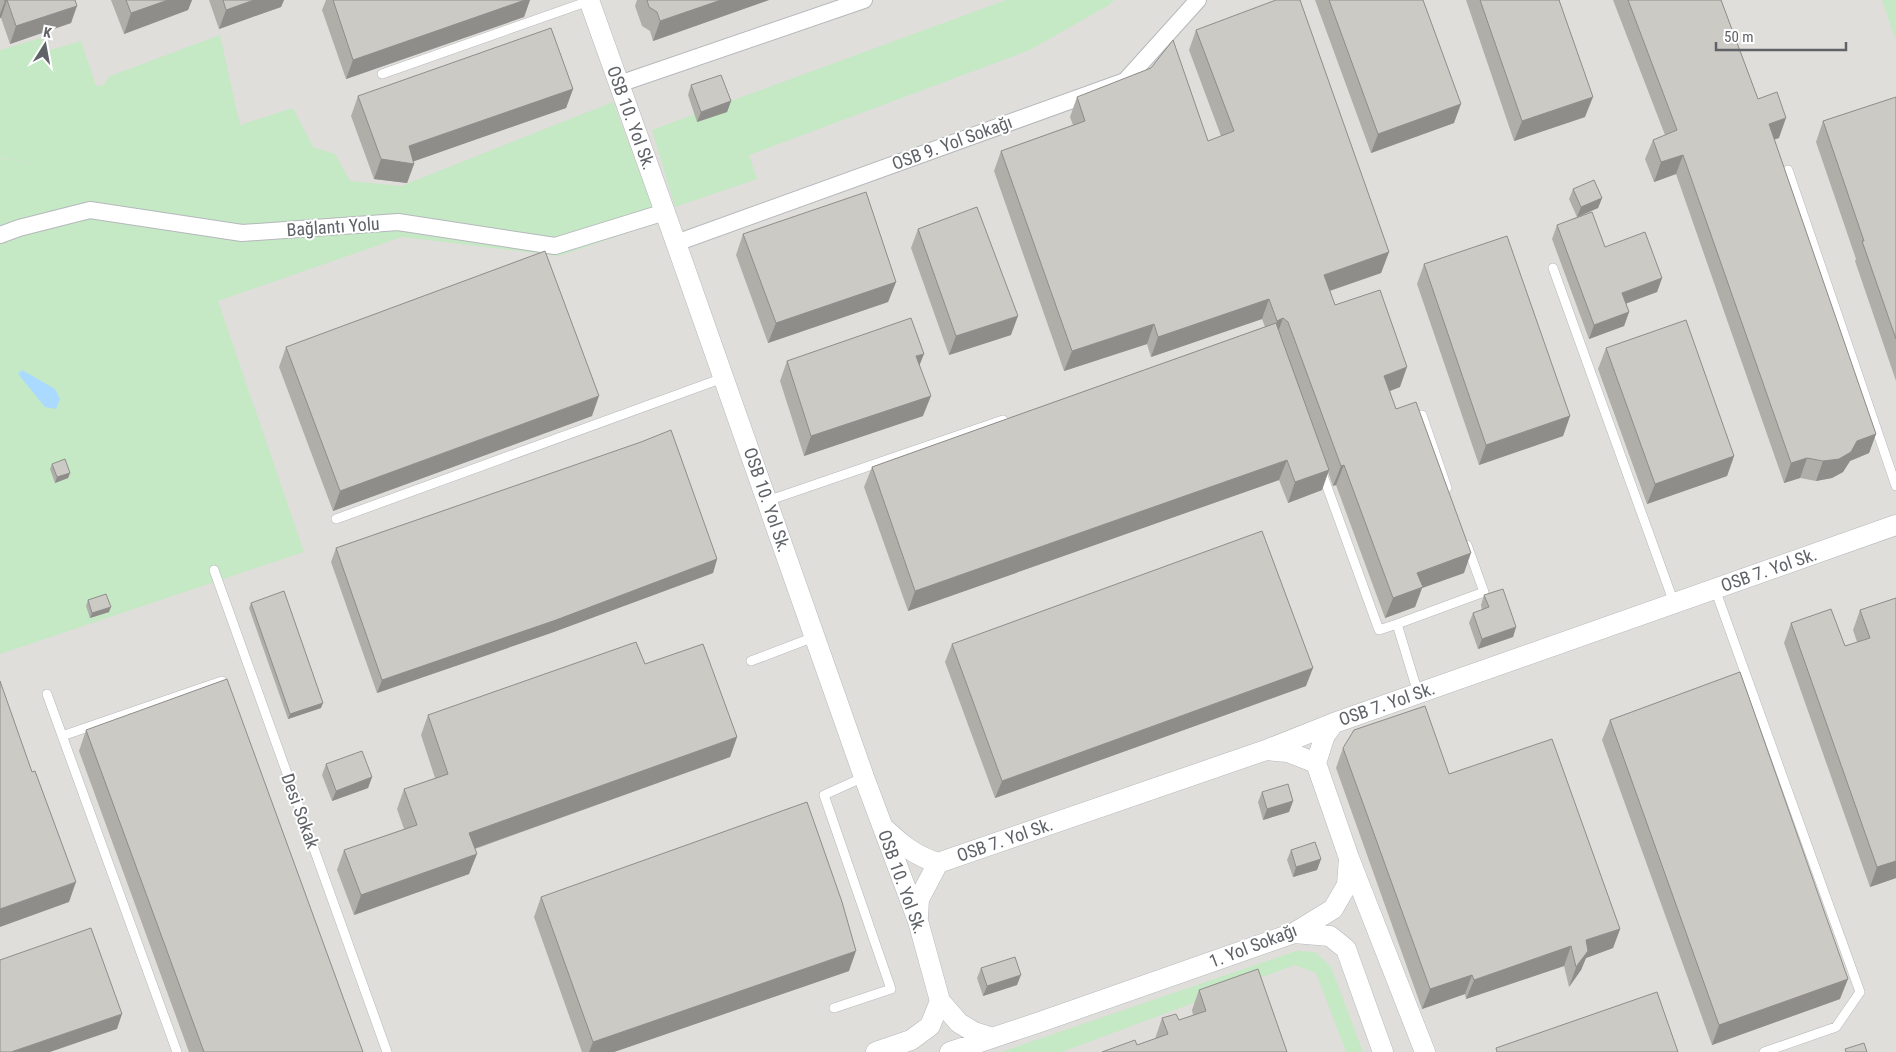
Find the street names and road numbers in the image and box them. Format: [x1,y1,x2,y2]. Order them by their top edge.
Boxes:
street label: OSB 10. Yol Sk. [603,63,660,173]
street label: OSB 9. Yol Sokağı [889,111,1015,174]
street label: Bağlantı Yolu [286,213,380,240]
street label: OSB 10. Yol Sk. [740,445,795,555]
street label: OSB 7. Yol Sk. [1718,543,1820,596]
street label: OSB 7. Yol Sk. [1336,677,1438,730]
street label: Desi Sokak [277,770,324,851]
street label: OSB 7. Yol Sk. [954,813,1056,866]
street label: OSB 10. Yol Sk. [874,827,931,937]
street label: 1. Yol Sokağı [1206,919,1300,972]

